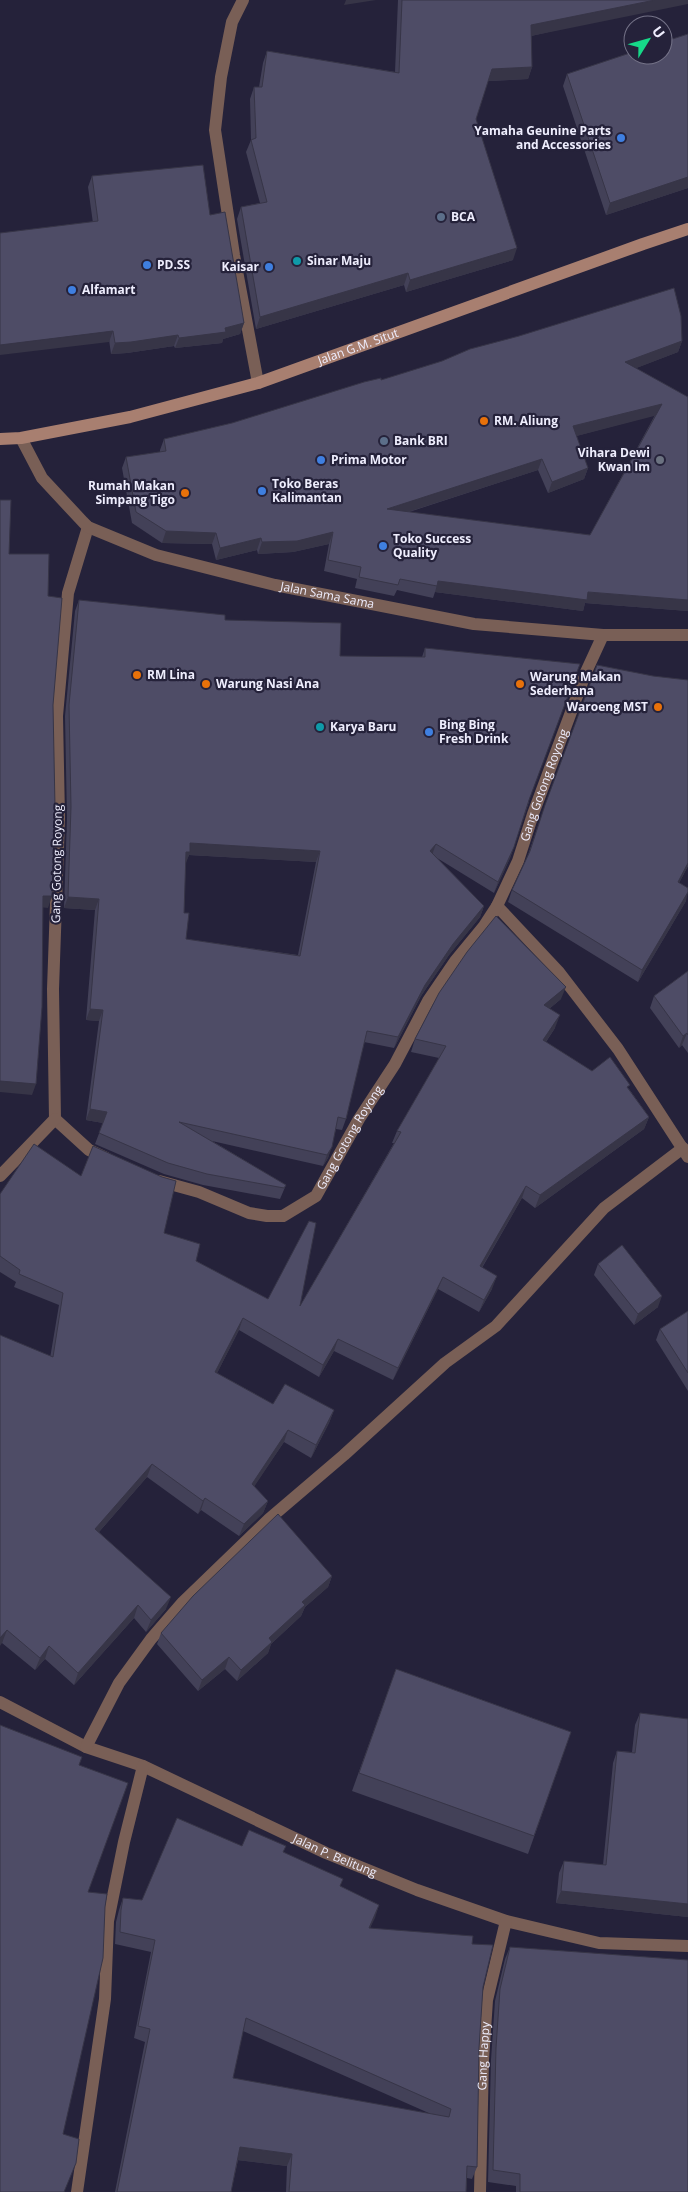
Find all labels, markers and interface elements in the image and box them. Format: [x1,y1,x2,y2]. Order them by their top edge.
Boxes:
north arrow [623,15,673,65]
text: U [648,22,670,42]
place label: Yamaha Geunine Parts and Accessories [474,122,611,153]
marker: Yamaha Geunine Parts and Accessories [615,132,627,144]
place label: BCA [451,208,476,225]
marker: BCA [435,211,447,223]
place label: Sinar Maju [307,252,371,269]
marker: Sinar Maju [291,255,303,267]
place label: PD.SS [157,256,190,273]
place label: Kaisar [221,258,260,275]
marker: PD.SS [141,259,153,271]
marker: Kaisar [263,261,275,273]
place label: Alfamart [82,281,136,298]
marker: Alfamart [66,284,78,296]
street label: Jalan G.M. Situt [314,324,401,369]
place label: RM. Aliung [494,412,558,429]
marker: RM. Aliung [478,415,490,427]
place label: Bank BRI [394,432,448,449]
marker: Bank BRI [378,435,390,447]
place label: Vihara Dewi Kwan Im [578,444,650,475]
place label: Prima Motor [331,451,407,468]
marker: Prima Motor [315,454,327,466]
marker: Vihara Dewi Kwan Im [654,454,666,466]
place label: Toko Beras Kalimantan [272,475,342,506]
place label: Rumah Makan Simpang Tigo [88,477,175,508]
marker: Toko Beras Kalimantan [256,485,268,497]
marker: Rumah Makan Simpang Tigo [179,487,191,499]
place label: Toko Success Quality [393,530,471,561]
marker: Toko Success Quality [377,540,389,552]
street label: Jalan Sama Sama [278,577,376,612]
place label: RM Lina [147,666,195,683]
place label: Warung Makan Sederhana [530,668,621,699]
marker: RM Lina [131,669,143,681]
place label: Warung Nasi Ana [216,675,319,692]
marker: Warung Nasi Ana [200,678,212,690]
marker: Warung Makan Sederhana [514,678,526,690]
place label: Waroeng MST [567,698,648,715]
marker: Waroeng MST [652,701,664,713]
place label: Bing Bing Fresh Drink [439,716,509,747]
place label: Karya Baru [330,718,397,735]
marker: Karya Baru [314,721,326,733]
marker: Bing Bing Fresh Drink [423,726,435,738]
street label: Gang Gotong Royong [516,726,572,844]
street label: Gang Gotong Royong [47,804,66,923]
street label: Gang Gotong Royong [312,1081,387,1193]
street label: Jalan P. Belitung [289,1829,380,1881]
street label: Gang Happy [473,2020,494,2091]

